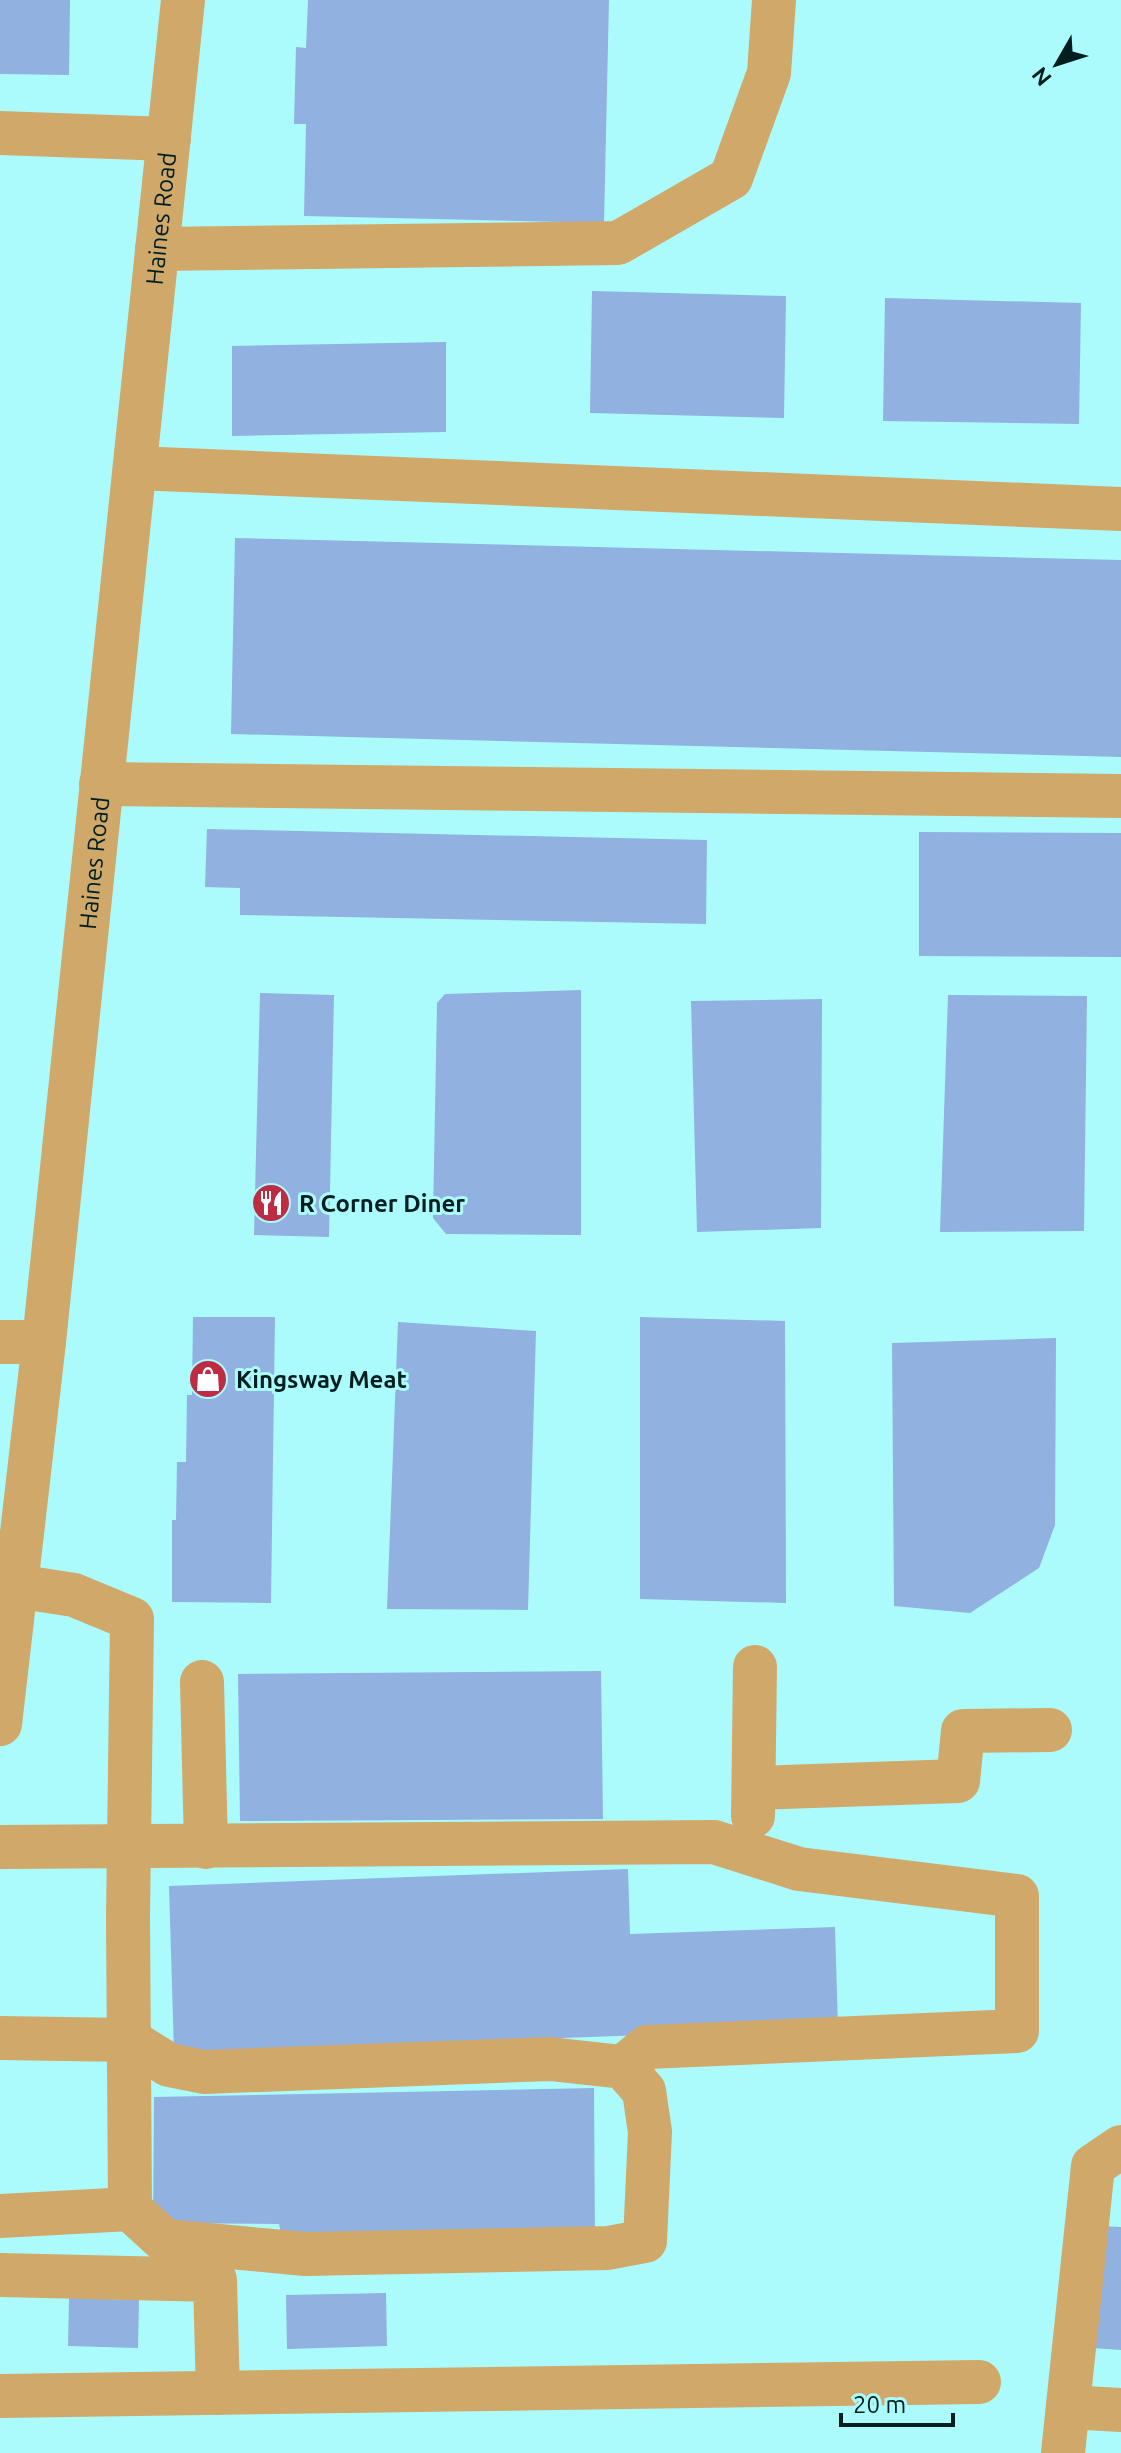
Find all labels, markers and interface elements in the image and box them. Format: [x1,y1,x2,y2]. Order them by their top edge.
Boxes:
north arrow [1017,24,1097,104]
text: N [1026,63,1056,91]
street label: Haines Road [140,151,181,286]
street label: Haines Road [73,795,114,931]
restaurant icon: R Corner Diner [250,1182,292,1224]
place label: R Corner Diner [299,1190,465,1217]
shop icon: Kingsway Meat [187,1358,229,1400]
place label: Kingsway Meat [236,1366,407,1393]
scale bar [841,2377,953,2427]
text: 20 m [853,2391,906,2418]

